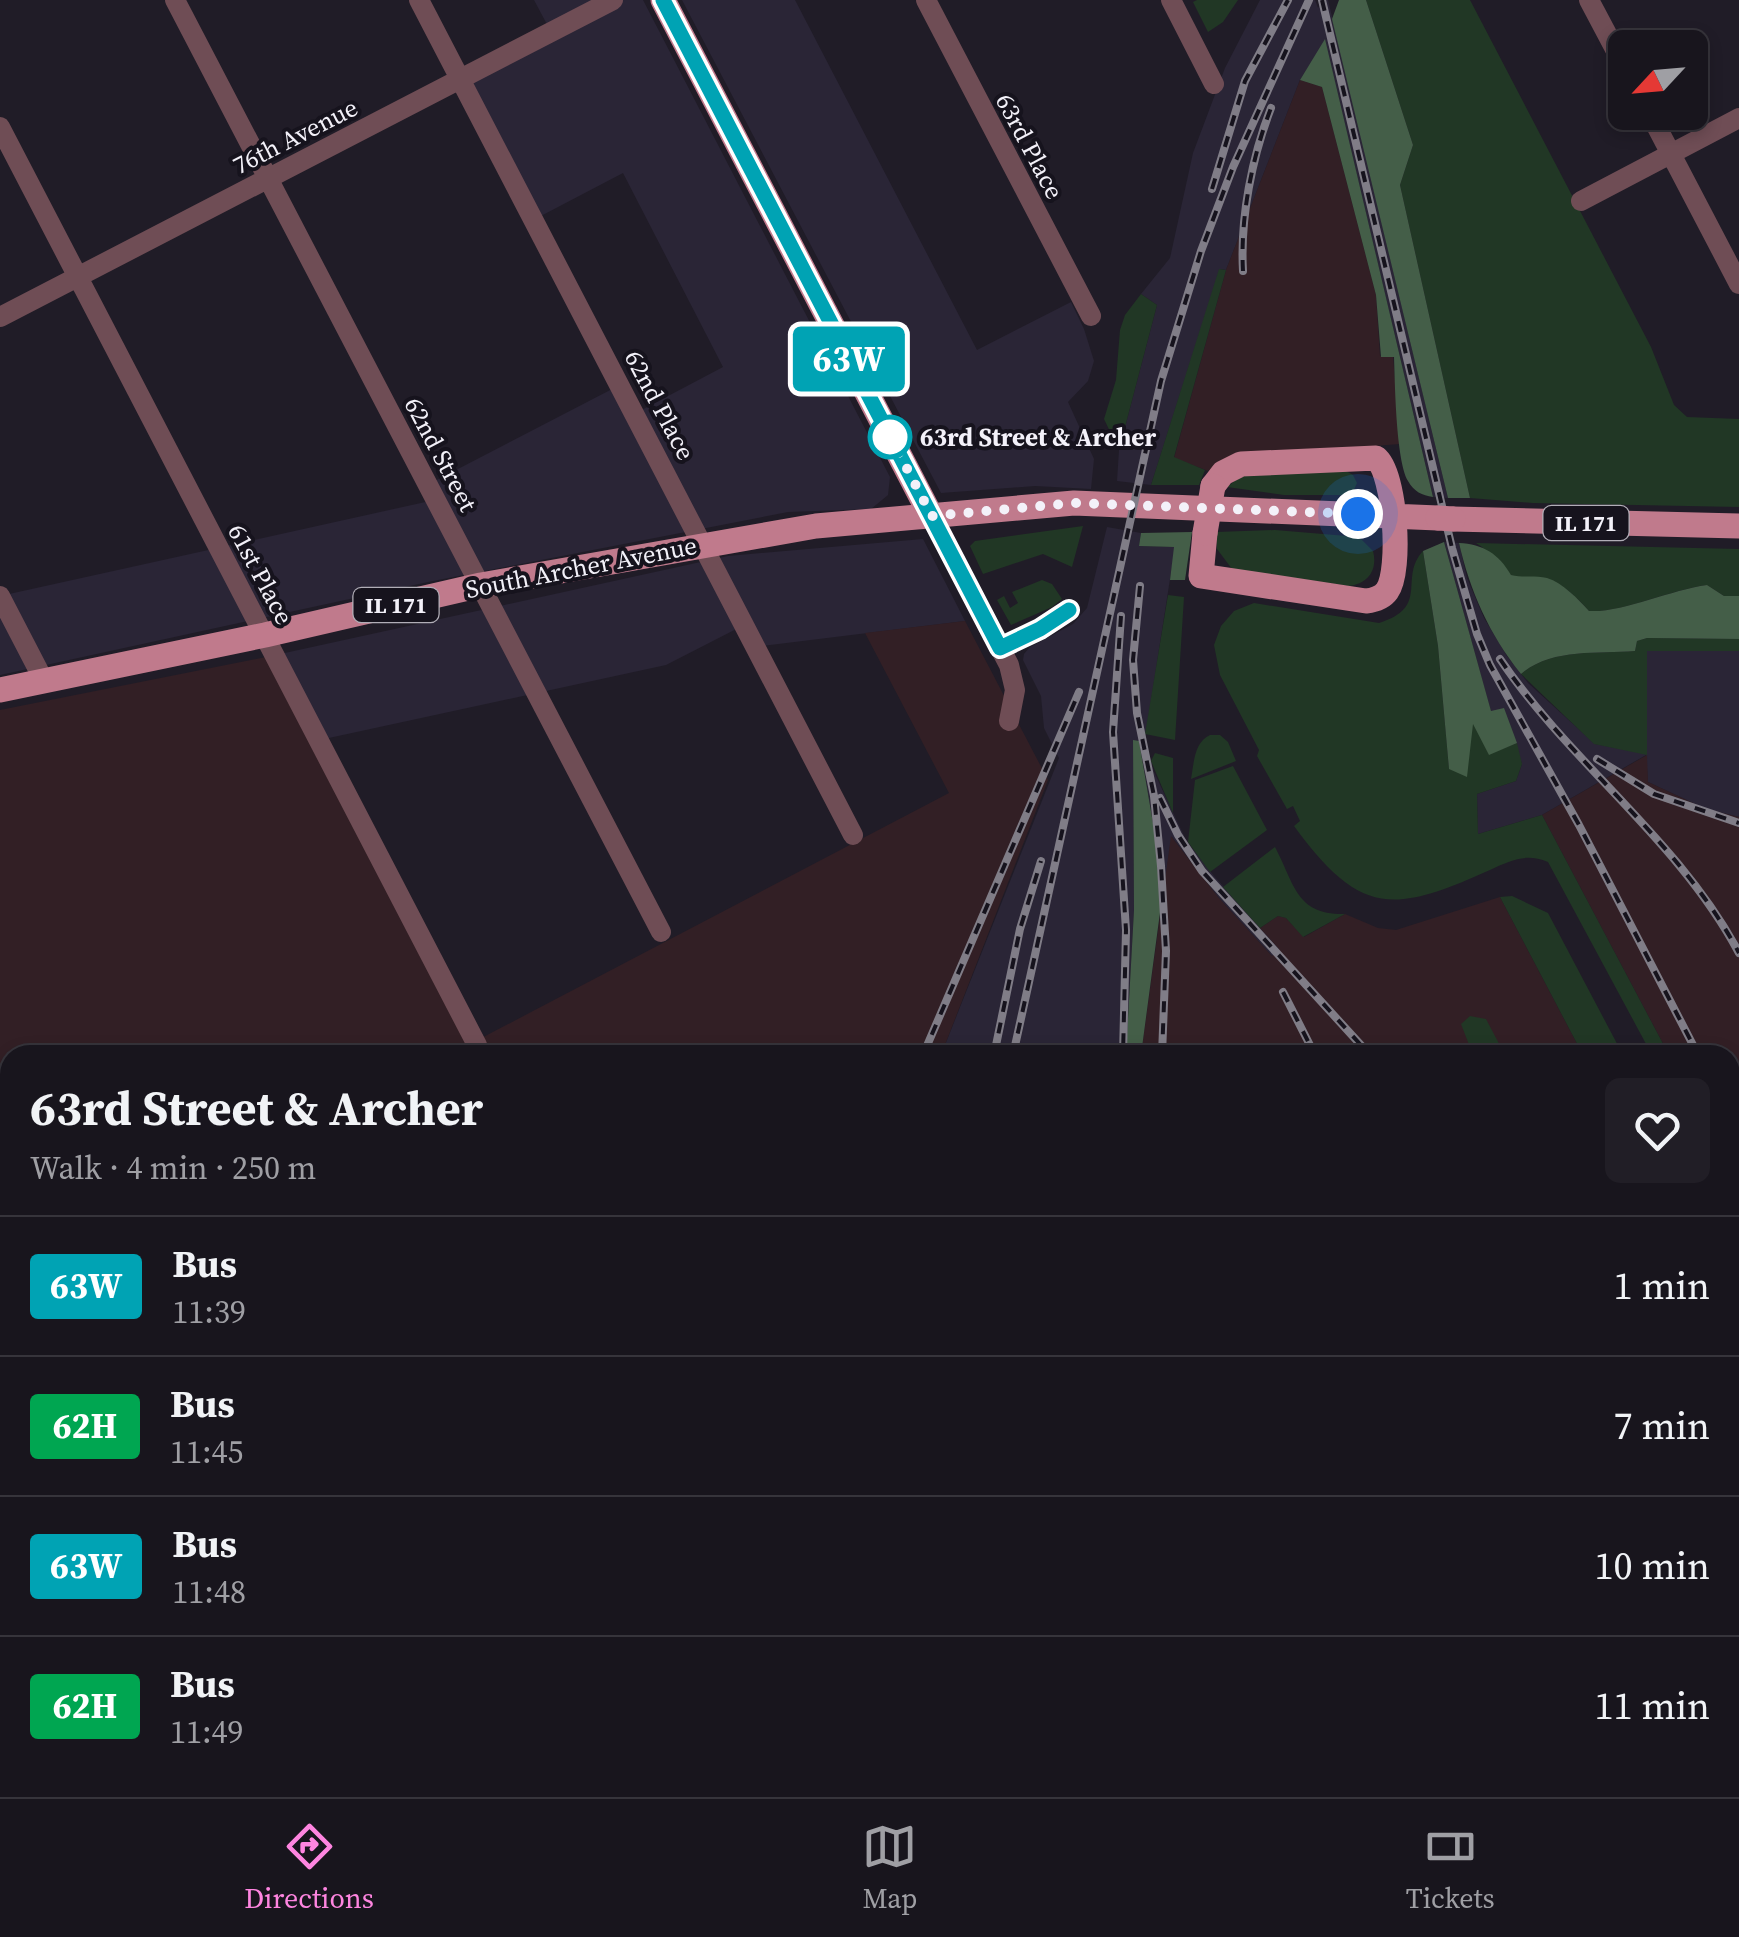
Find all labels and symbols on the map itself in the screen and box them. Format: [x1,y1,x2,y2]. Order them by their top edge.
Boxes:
north arrow [1608,30,1708,130]
street label: 63rd Place [988,87,1072,205]
street label: 76th Avenue [227,90,363,182]
line badge: 63W [792,326,906,392]
street label: 62nd Place [617,344,703,466]
street label: 62nd Street [397,391,486,518]
marker: 63rd Street & Archer [869,416,911,458]
place label: 63rd Street & Archer [920,420,1156,454]
your location [1333,489,1383,539]
road number: IL 171 [1544,506,1628,540]
street label: 61st Place [220,518,302,630]
street label: South Archer Avenue [462,528,700,606]
road number: IL 171 [354,588,438,622]

